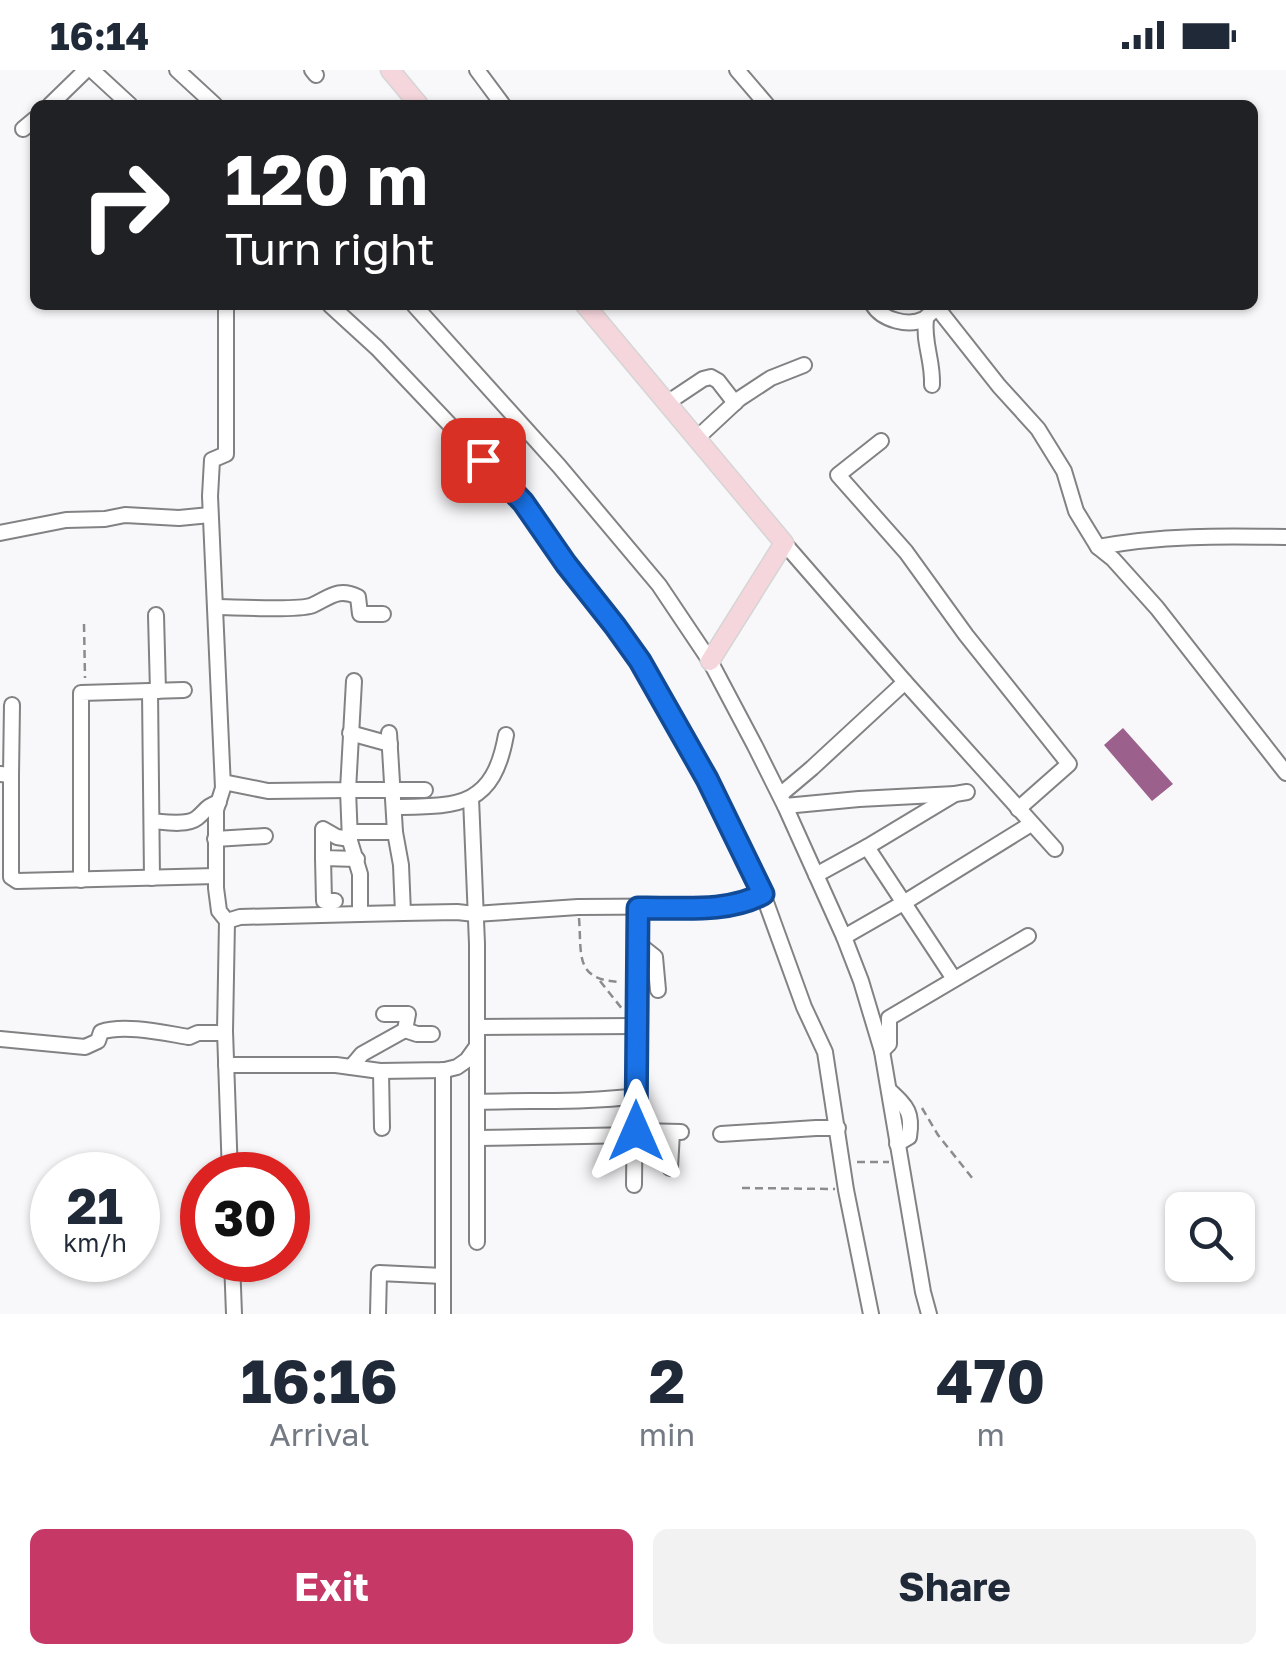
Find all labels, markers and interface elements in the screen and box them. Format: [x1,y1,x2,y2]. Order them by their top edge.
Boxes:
text: 16:14 [50,13,149,58]
text: 120 m [225,136,428,220]
icon: right [60,140,190,270]
text: Turn right [225,221,435,275]
pin [441,418,526,503]
icon: arrive [456,433,511,488]
position arrow [584,1079,688,1183]
speed limit sign: 30 [180,1152,310,1282]
text: 21 [67,1175,123,1235]
map controls [1165,1192,1255,1282]
button: search [1165,1192,1255,1282]
text: km/h [63,1227,127,1258]
text: 16:16 [241,1344,398,1416]
text: 2 [649,1344,685,1416]
text: 470 [936,1344,1045,1416]
text: Arrival [269,1415,369,1453]
text: min [639,1415,695,1453]
text: m [976,1415,1005,1453]
button: Exit [30,1529,633,1644]
button: Share [653,1529,1256,1644]

